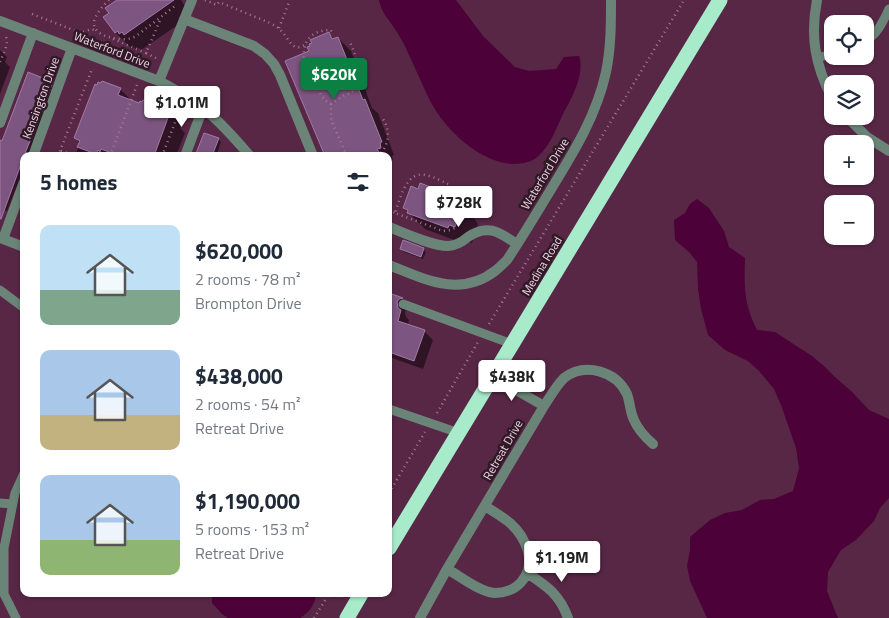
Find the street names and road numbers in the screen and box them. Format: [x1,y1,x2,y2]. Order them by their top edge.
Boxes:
street label: Waterford Drive [71,26,153,73]
street label: Kensington Drive [17,54,64,141]
street label: Waterford Drive [516,134,573,213]
street label: Medina Road [516,233,567,299]
street label: Retreat Drive [478,416,527,483]

